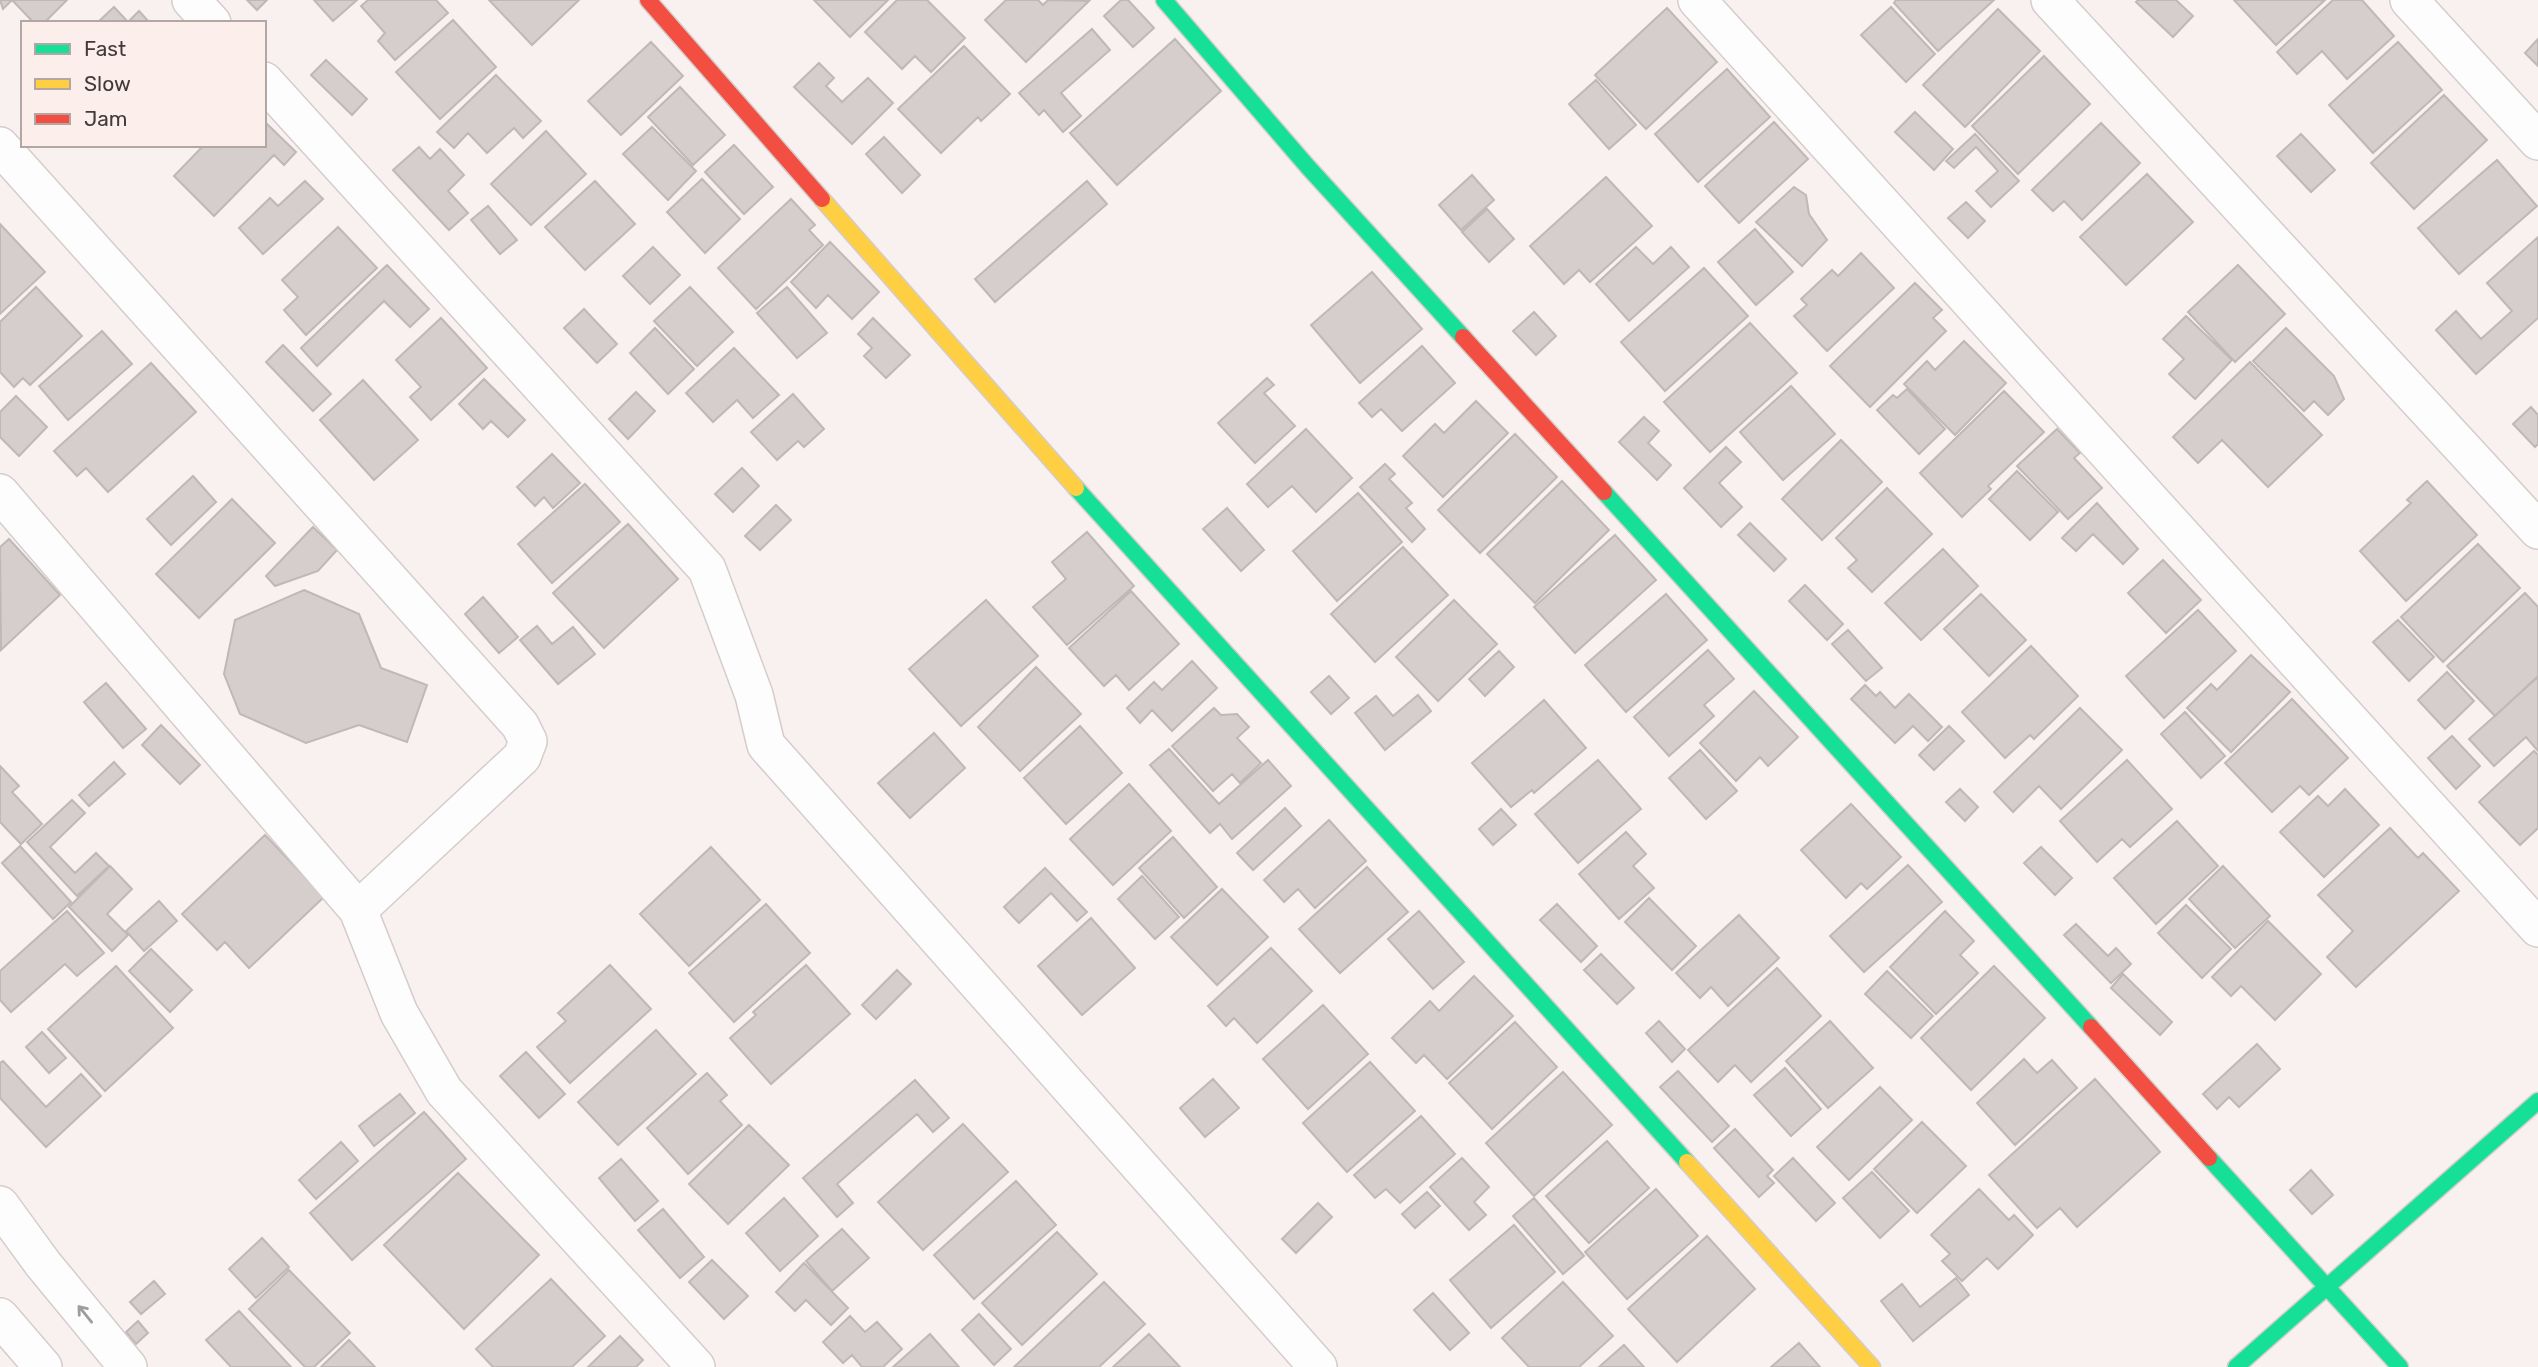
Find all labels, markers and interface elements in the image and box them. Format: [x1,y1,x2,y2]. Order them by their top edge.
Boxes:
legend [21,21,266,147]
text: Fast [84,36,126,61]
text: Slow [84,71,131,96]
text: Jam [84,106,128,131]
one-way arrow [77,1306,92,1324]

